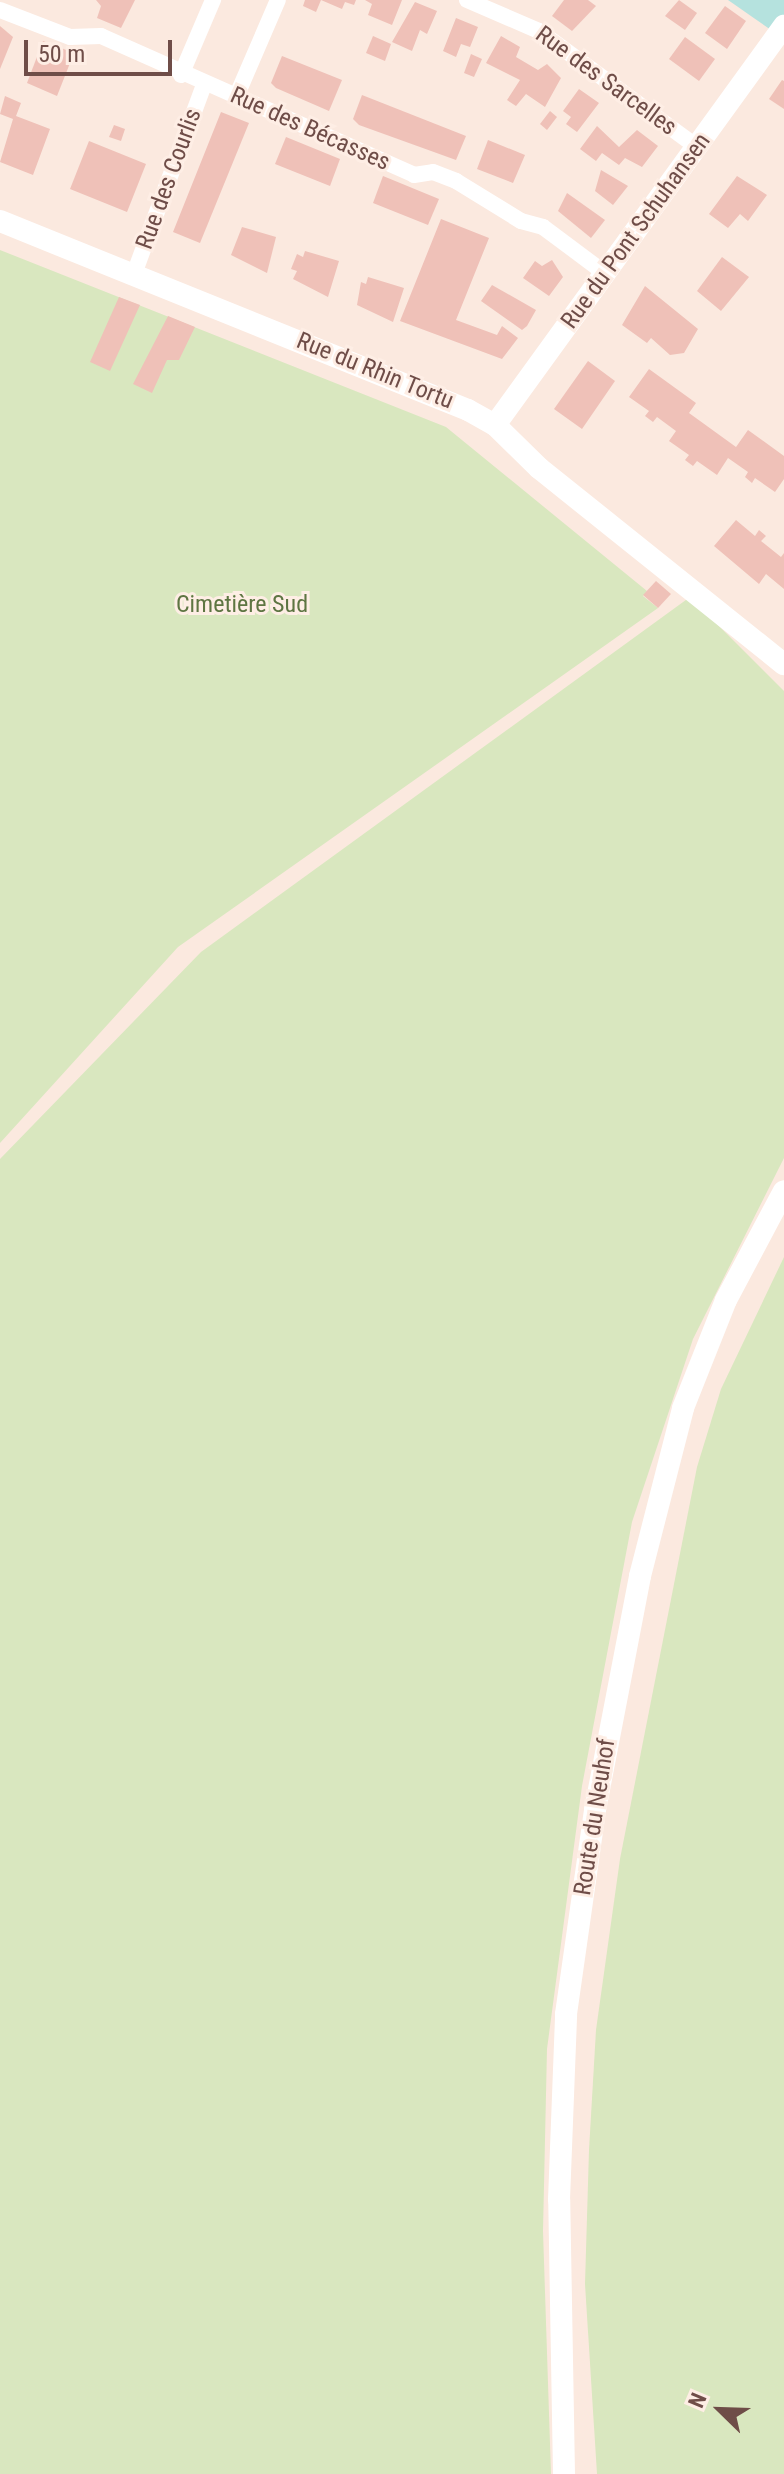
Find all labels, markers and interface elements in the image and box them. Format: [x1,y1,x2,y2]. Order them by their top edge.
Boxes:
street label: Rue des Sarcelles [530,20,682,142]
scale bar [28,24,176,74]
text: 50 m [38,40,85,68]
street label: Rue des Bécasses [226,81,394,177]
street label: Rue des Courlis [130,105,208,253]
street label: Rue du Pont Schuhansen [555,128,717,334]
street label: Rue du Rhin Tortu [292,326,458,416]
park label: Cimetière Sud [176,591,308,619]
street label: Route du Neuhof [568,1737,622,1897]
north arrow [680,2370,760,2450]
text: N [683,2389,712,2412]

